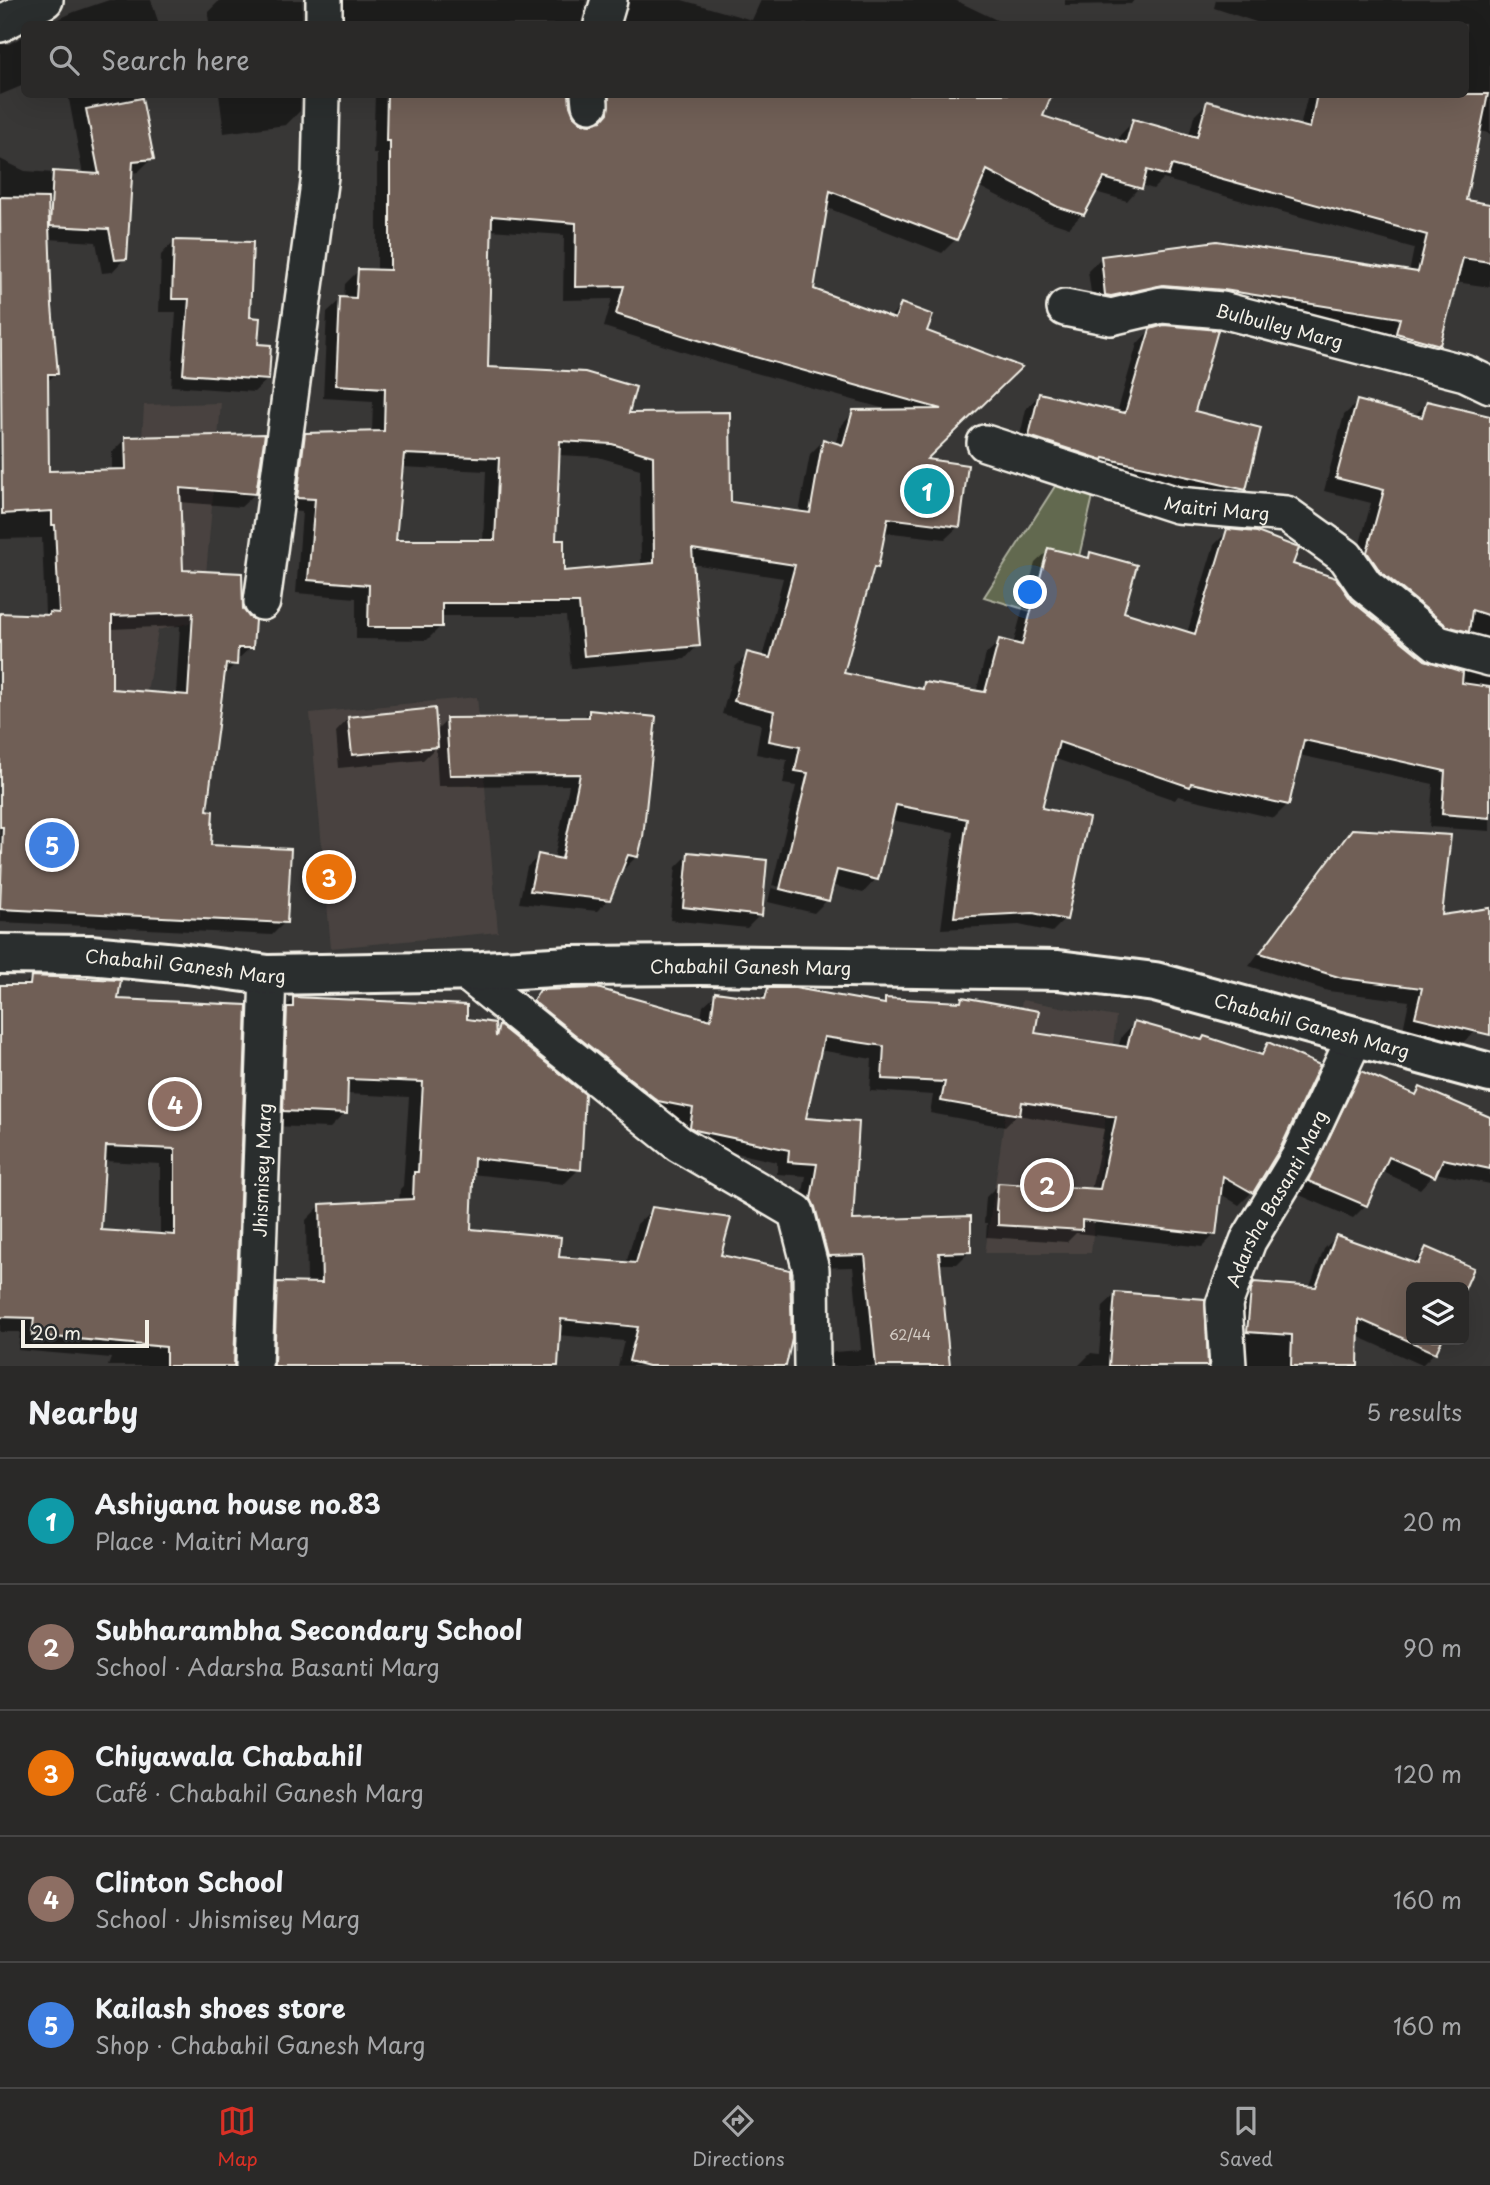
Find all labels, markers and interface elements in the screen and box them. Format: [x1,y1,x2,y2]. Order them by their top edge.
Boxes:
search box [21,21,1469,98]
text: Search here [101,40,250,79]
icon: search [45,41,83,79]
street label: Bulbulley Marg [1213,296,1346,354]
pin: 1 [904,465,950,517]
street label: Maitri Marg [1161,488,1271,526]
your location [1013,575,1047,609]
pin: 5 [29,819,75,871]
pin: 3 [306,851,352,903]
street label: Chabahil Ganesh Marg [84,941,286,989]
street label: Chabahil Ganesh Marg [650,951,852,981]
street label: Chabahil Ganesh Marg [1211,985,1413,1064]
pin: 4 [152,1078,198,1130]
street label: Jhismisey Marg [245,1103,277,1238]
street label: Adarsha Basanti Marg [1218,1105,1333,1291]
pin: 2 [1024,1159,1070,1211]
map controls [1406,1282,1469,1345]
button: layers [1406,1282,1469,1345]
scale bar [21,1317,149,1349]
text: 20 m [32,1318,81,1346]
house number: 62/44 [889,1324,931,1345]
text: Nearby [28,1389,138,1434]
text: 5 results [1366,1394,1462,1429]
text: Ashiyana house no.83 [95,1484,381,1523]
text: 1 [46,1504,57,1539]
text: 20 m [1403,1504,1462,1539]
text: Place · Maitri Marg [95,1523,309,1558]
text: Subharambha Secondary School [95,1610,523,1649]
text: 2 [43,1630,59,1665]
text: 90 m [1403,1630,1462,1665]
text: School · Adarsha Basanti Marg [95,1649,440,1684]
text: Chiyawala Chabahil [95,1736,363,1775]
text: 3 [43,1756,59,1791]
text: 120 m [1394,1756,1462,1791]
text: Café · Chabahil Ganesh Marg [95,1775,424,1810]
text: Clinton School [95,1862,284,1901]
text: 4 [43,1882,59,1917]
text: 160 m [1393,1882,1462,1917]
text: School · Jhismisey Marg [95,1901,360,1936]
text: Kailash shoes store [95,1988,346,2027]
text: 5 [44,2008,58,2043]
text: 160 m [1393,2008,1462,2043]
text: Shop · Chabahil Ganesh Marg [95,2027,425,2062]
tab: Map [217,2102,258,2172]
tab: Directions [692,2102,785,2172]
tab: Saved [1219,2102,1273,2172]

